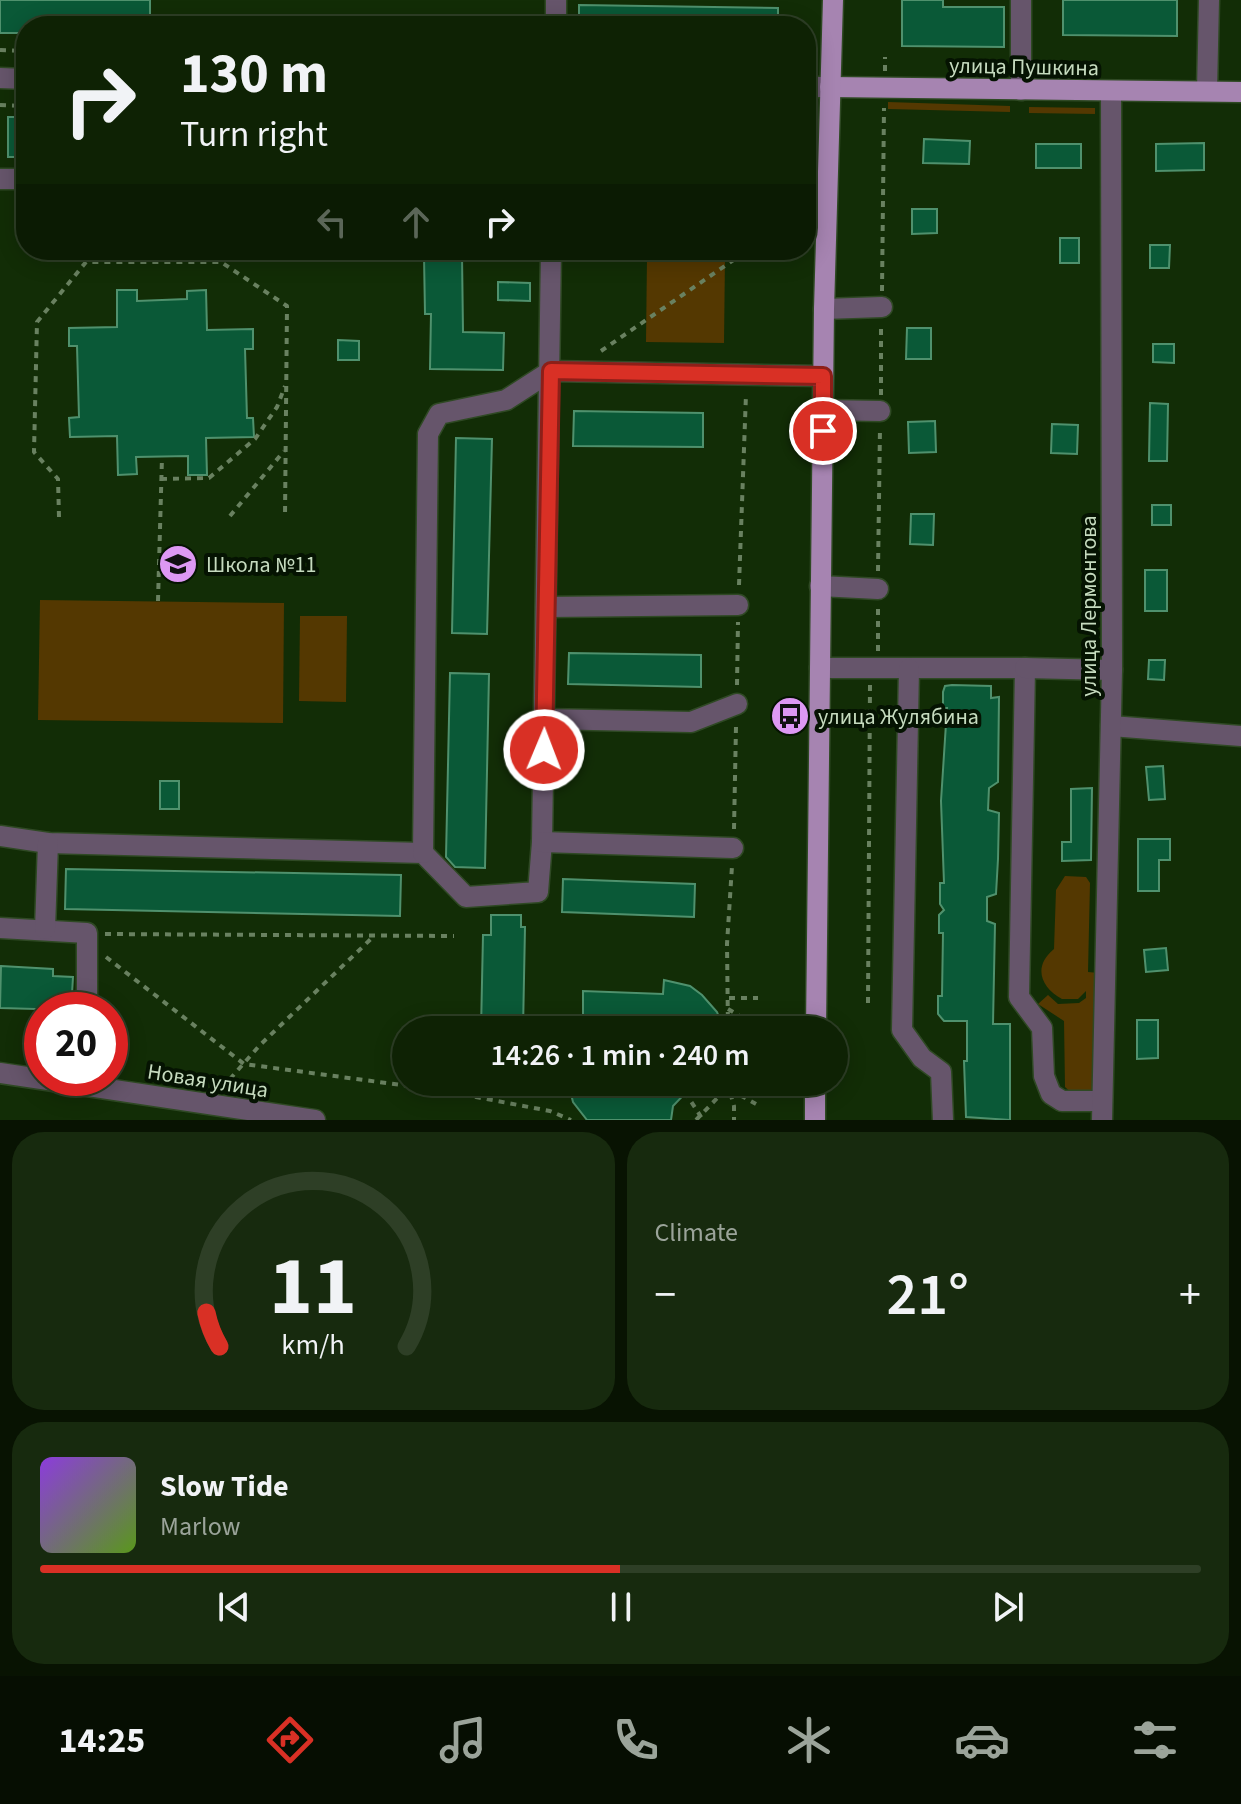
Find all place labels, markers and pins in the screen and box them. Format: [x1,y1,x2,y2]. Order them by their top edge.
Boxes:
pin [789,397,857,465]
school or university icon: Школа №11 [157,543,199,585]
place label: Школа №11 [206,549,316,581]
bus stop icon: улица Жулябина [769,695,811,737]
place label: улица Жулябина [818,701,979,733]

